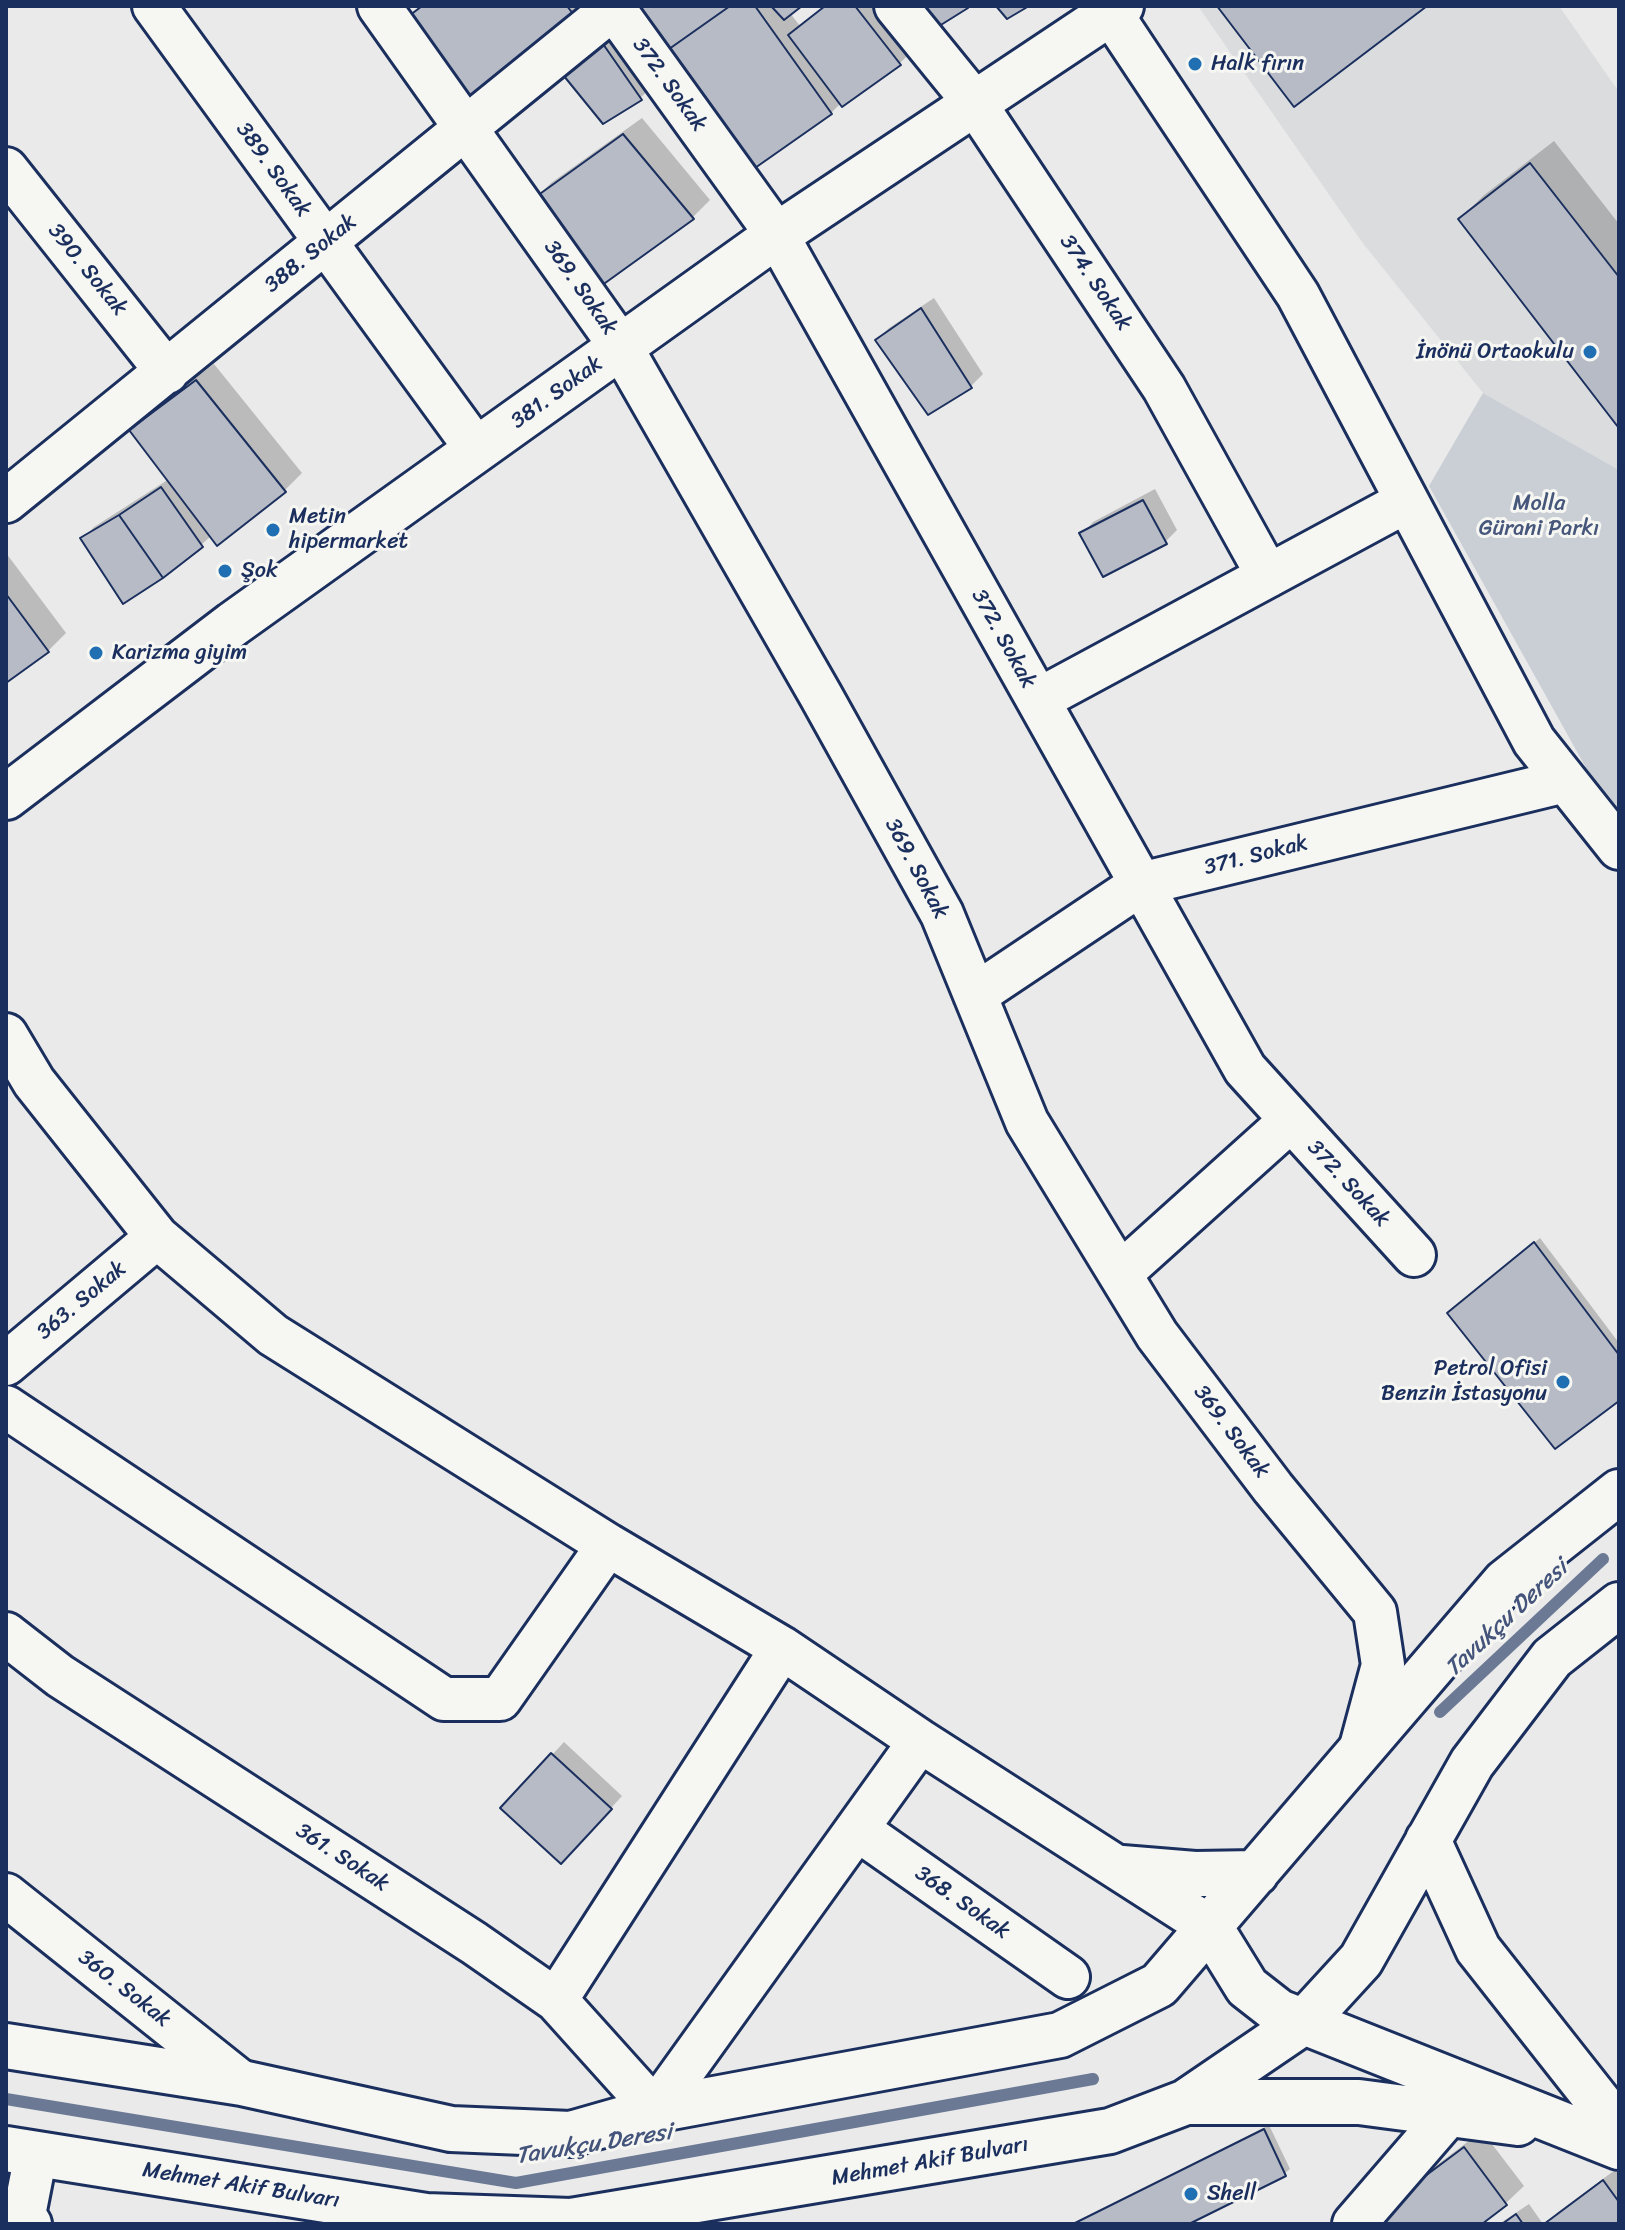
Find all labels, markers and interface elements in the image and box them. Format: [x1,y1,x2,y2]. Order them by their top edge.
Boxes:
street label: 372. Sokak [626,33,712,137]
place label: Halk fırın [1211,51,1304,77]
marker: Halk fırın [1186,55,1204,73]
street label: 389. Sokak [230,117,316,223]
street label: 388. Sokak [260,209,362,299]
street label: 390. Sokak [42,218,132,322]
street label: 374. Sokak [1053,230,1137,336]
street label: 369. Sokak [538,235,622,341]
place label: İnönü Ortaokulu [1416,339,1574,365]
marker: İnönü Ortaokulu [1581,343,1599,361]
street label: 381. Sokak [506,351,608,435]
park label: Molla Gürani Parkı [1479,491,1599,542]
place label: Metin hipermarket [289,504,408,556]
marker: Metin hipermarket [264,521,282,539]
place label: Şok [241,558,278,584]
marker: Şok [216,562,234,580]
street label: 372. Sokak [965,585,1041,693]
place label: Karizma giyim [112,640,247,666]
marker: Karizma giyim [87,644,105,662]
street label: 369. Sokak [879,814,953,924]
street label: 371. Sokak [1201,830,1311,882]
street label: 372. Sokak [1301,1135,1395,1233]
street label: 363. Sokak [32,1256,132,1346]
place label: Petrol Ofisi Benzin İstasyonu [1381,1356,1547,1408]
marker: Petrol Ofisi Benzin İstasyonu [1554,1373,1572,1391]
street label: 369. Sokak [1187,1380,1275,1484]
water label: Tavukçu Deresi [1440,1555,1574,1683]
street label: 361. Sokak [290,1818,394,1898]
street label: 368. Sokak [910,1861,1014,1945]
street label: 360. Sokak [72,1945,176,2033]
water label: Tavukçu Deresi [514,2118,674,2172]
street label: Mehmet Akif Bulvarı [830,2132,1030,2192]
street label: Mehmet Akif Bulvarı [140,2157,342,2215]
place label: Shell [1207,2181,1256,2207]
marker: Shell [1182,2185,1200,2203]

